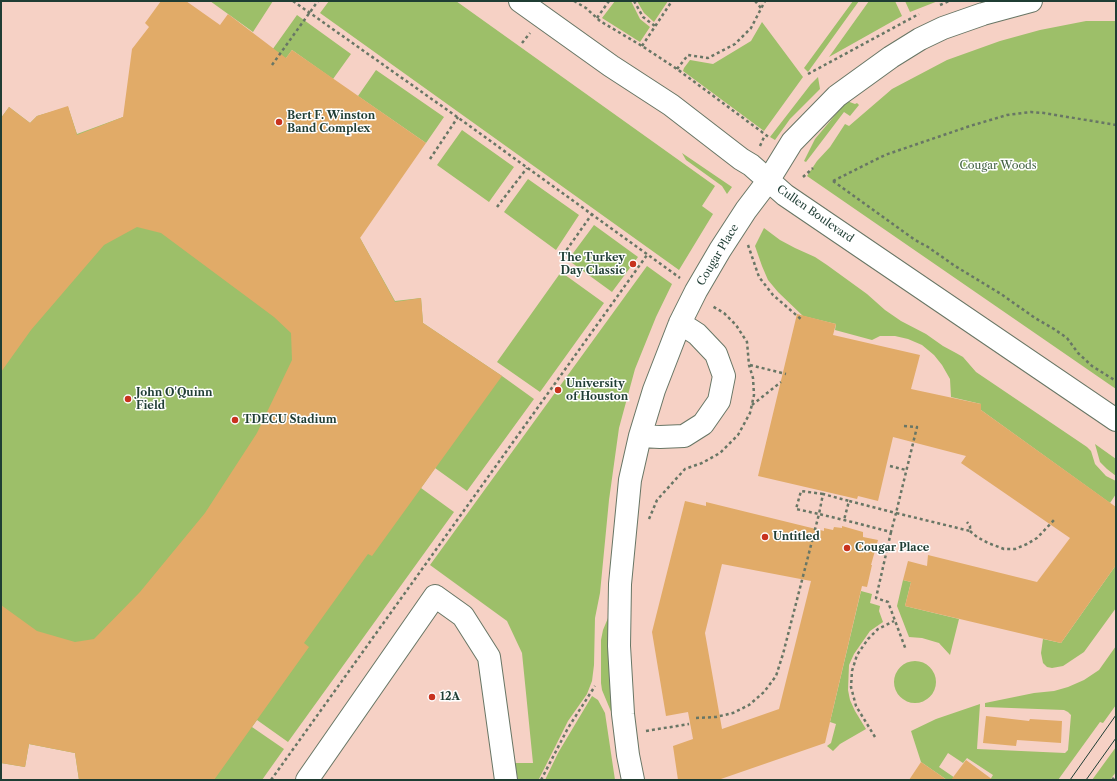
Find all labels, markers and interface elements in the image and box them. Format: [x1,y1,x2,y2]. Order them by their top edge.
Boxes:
place label: Bert F. Winston Band Complex [287,109,375,135]
marker: Bert F. Winston Band Complex [274,117,284,127]
park label: Cougar Woods [959,159,1037,173]
street label: Cullen Boulevard [774,183,856,245]
street label: Cougar Place [694,222,742,288]
place label: The Turkey Day Classic [559,251,625,277]
marker: The Turkey Day Classic [628,259,638,269]
place label: University of Houston [566,377,628,403]
marker: University of Houston [553,385,563,395]
place label: John O'Quinn Field [136,386,213,412]
marker: John O'Quinn Field [123,394,133,404]
place label: TDECU Stadium [243,413,337,427]
marker: TDECU Stadium [230,415,240,425]
place label: Untitled [773,530,820,544]
marker: Untitled [760,532,770,542]
place label: Cougar Place [855,541,929,555]
marker: Cougar Place [842,543,852,553]
place label: 12A [440,690,460,704]
marker: 12A [427,692,437,702]

